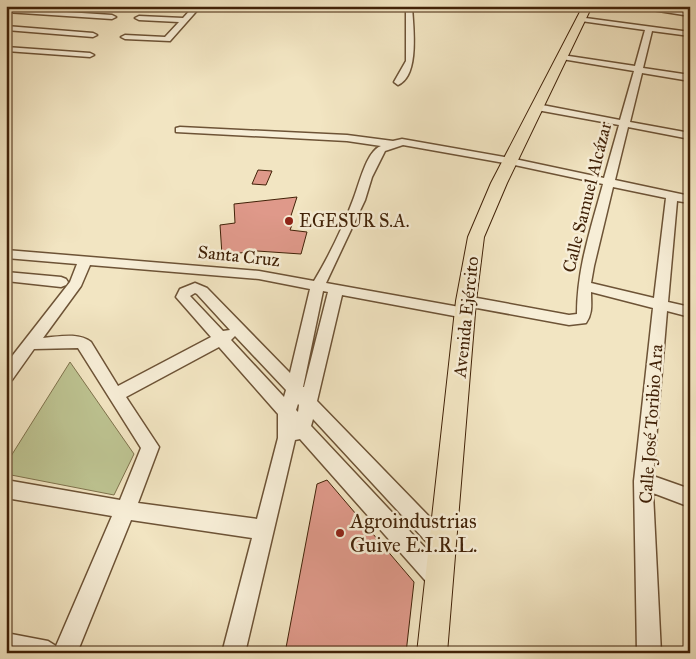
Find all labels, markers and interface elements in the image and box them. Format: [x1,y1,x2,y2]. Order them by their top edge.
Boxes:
street label: Calle Samuel Alcázar [558,119,616,275]
place label: EGESUR S.A. [299,210,409,232]
marker: EGESUR S.A. [283,215,295,227]
street label: Santa Cruz [197,241,281,271]
street label: Avenida Ejército [449,255,483,380]
street label: Calle José Toribio Ara [634,343,669,504]
place label: Agroindustrias Guive E.I.R.L. [349,508,477,558]
marker: Agroindustrias Guive E.I.R.L. [334,527,346,539]

